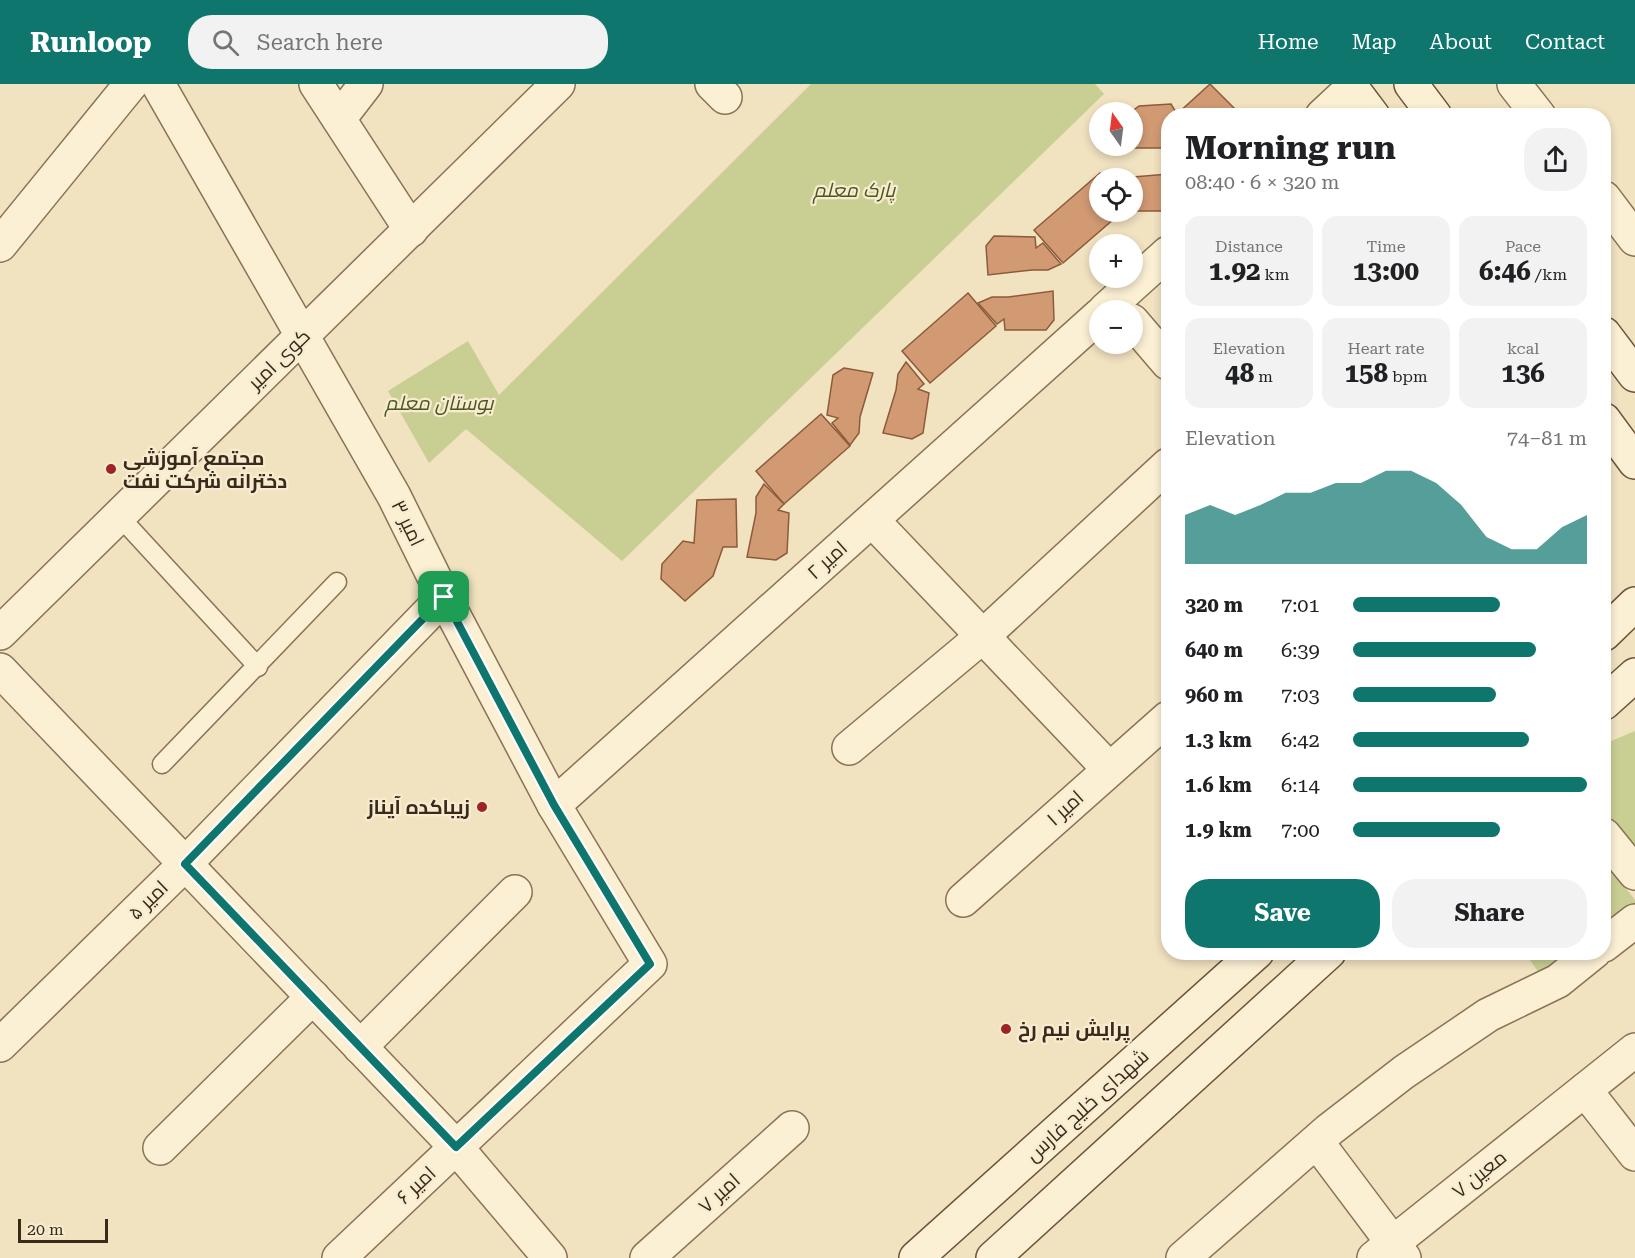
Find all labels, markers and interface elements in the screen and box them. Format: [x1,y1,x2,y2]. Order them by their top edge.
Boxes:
search box [188,15,608,69]
text: Runloop [30,26,152,59]
icon: search [209,26,242,59]
text: Search here [257,30,383,55]
text: Home [1258,30,1319,54]
text: Map [1352,30,1397,54]
text: About [1430,30,1492,54]
text: Contact [1525,30,1605,54]
north arrow [1089,102,1143,156]
map controls [1089,102,1143,354]
text: Morning run [1185,128,1396,167]
button: share [1524,128,1587,191]
button: locate [1089,168,1143,222]
text: 08:40 · 6 × 320 m [1185,170,1340,194]
park label: پارک معلم [812,178,897,204]
button: + [1089,234,1143,288]
text: Distance [1215,237,1283,256]
text: Time [1366,237,1406,256]
text: Pace [1505,237,1541,256]
text: 1.92 [1209,256,1261,286]
text: 13:00 [1353,256,1419,286]
text: 6:46 [1479,256,1531,286]
text: km [1261,265,1289,284]
text: /km [1531,265,1567,284]
button: − [1089,300,1143,354]
street label: کوی امیر [242,324,316,396]
text: Elevation [1213,339,1285,358]
text: Heart rate [1348,339,1424,358]
text: kcal [1507,339,1539,358]
text: 48 [1225,358,1254,388]
text: 158 [1344,358,1388,388]
text: 136 [1501,358,1545,388]
text: m [1254,367,1273,386]
text: bpm [1388,367,1428,386]
park label: بوستان معلم [384,391,495,417]
text: Elevation [1185,426,1276,450]
text: 74–81 m [1507,426,1587,450]
place label: مجتمع آموزشی دخترانه شرکت نفت [123,446,287,493]
marker: مجتمع آموزشی دخترانه شرکت نفت [104,462,118,476]
street label: امیر ۳ [387,496,429,550]
street label: امیر ۲ [802,536,852,584]
pin [418,571,469,622]
icon: arrive [427,580,460,613]
text: 320 m [1185,593,1243,617]
text: 7:01 [1281,593,1320,617]
text: 640 m [1185,638,1243,662]
text: 6:39 [1281,638,1320,662]
text: 960 m [1185,683,1243,707]
text: 7:03 [1281,683,1320,707]
text: 1.3 km [1185,728,1252,752]
text: 6:42 [1281,728,1320,752]
text: 1.6 km [1185,773,1252,797]
text: 6:14 [1281,773,1320,797]
street label: امیر ۱ [1042,785,1088,831]
place label: زیباکده آیناز [366,795,470,819]
marker: زیباکده آیناز [475,800,489,814]
text: 1.9 km [1185,818,1252,842]
text: 7:00 [1281,818,1320,842]
street label: امیر ۵ [123,875,173,925]
button: Save [1185,879,1380,948]
button: Share [1392,879,1587,948]
place label: پرایش نیم رخ [1018,1017,1130,1043]
marker: پرایش نیم رخ [999,1022,1013,1036]
street label: شهدای خلیج فارس [1021,1044,1155,1168]
street label: معین ۷ [1447,1145,1512,1204]
street label: امیر ۶ [391,1161,441,1209]
street label: امیر ۷ [693,1168,745,1218]
scale bar [18,1216,108,1244]
text: 20 m [27,1220,64,1239]

